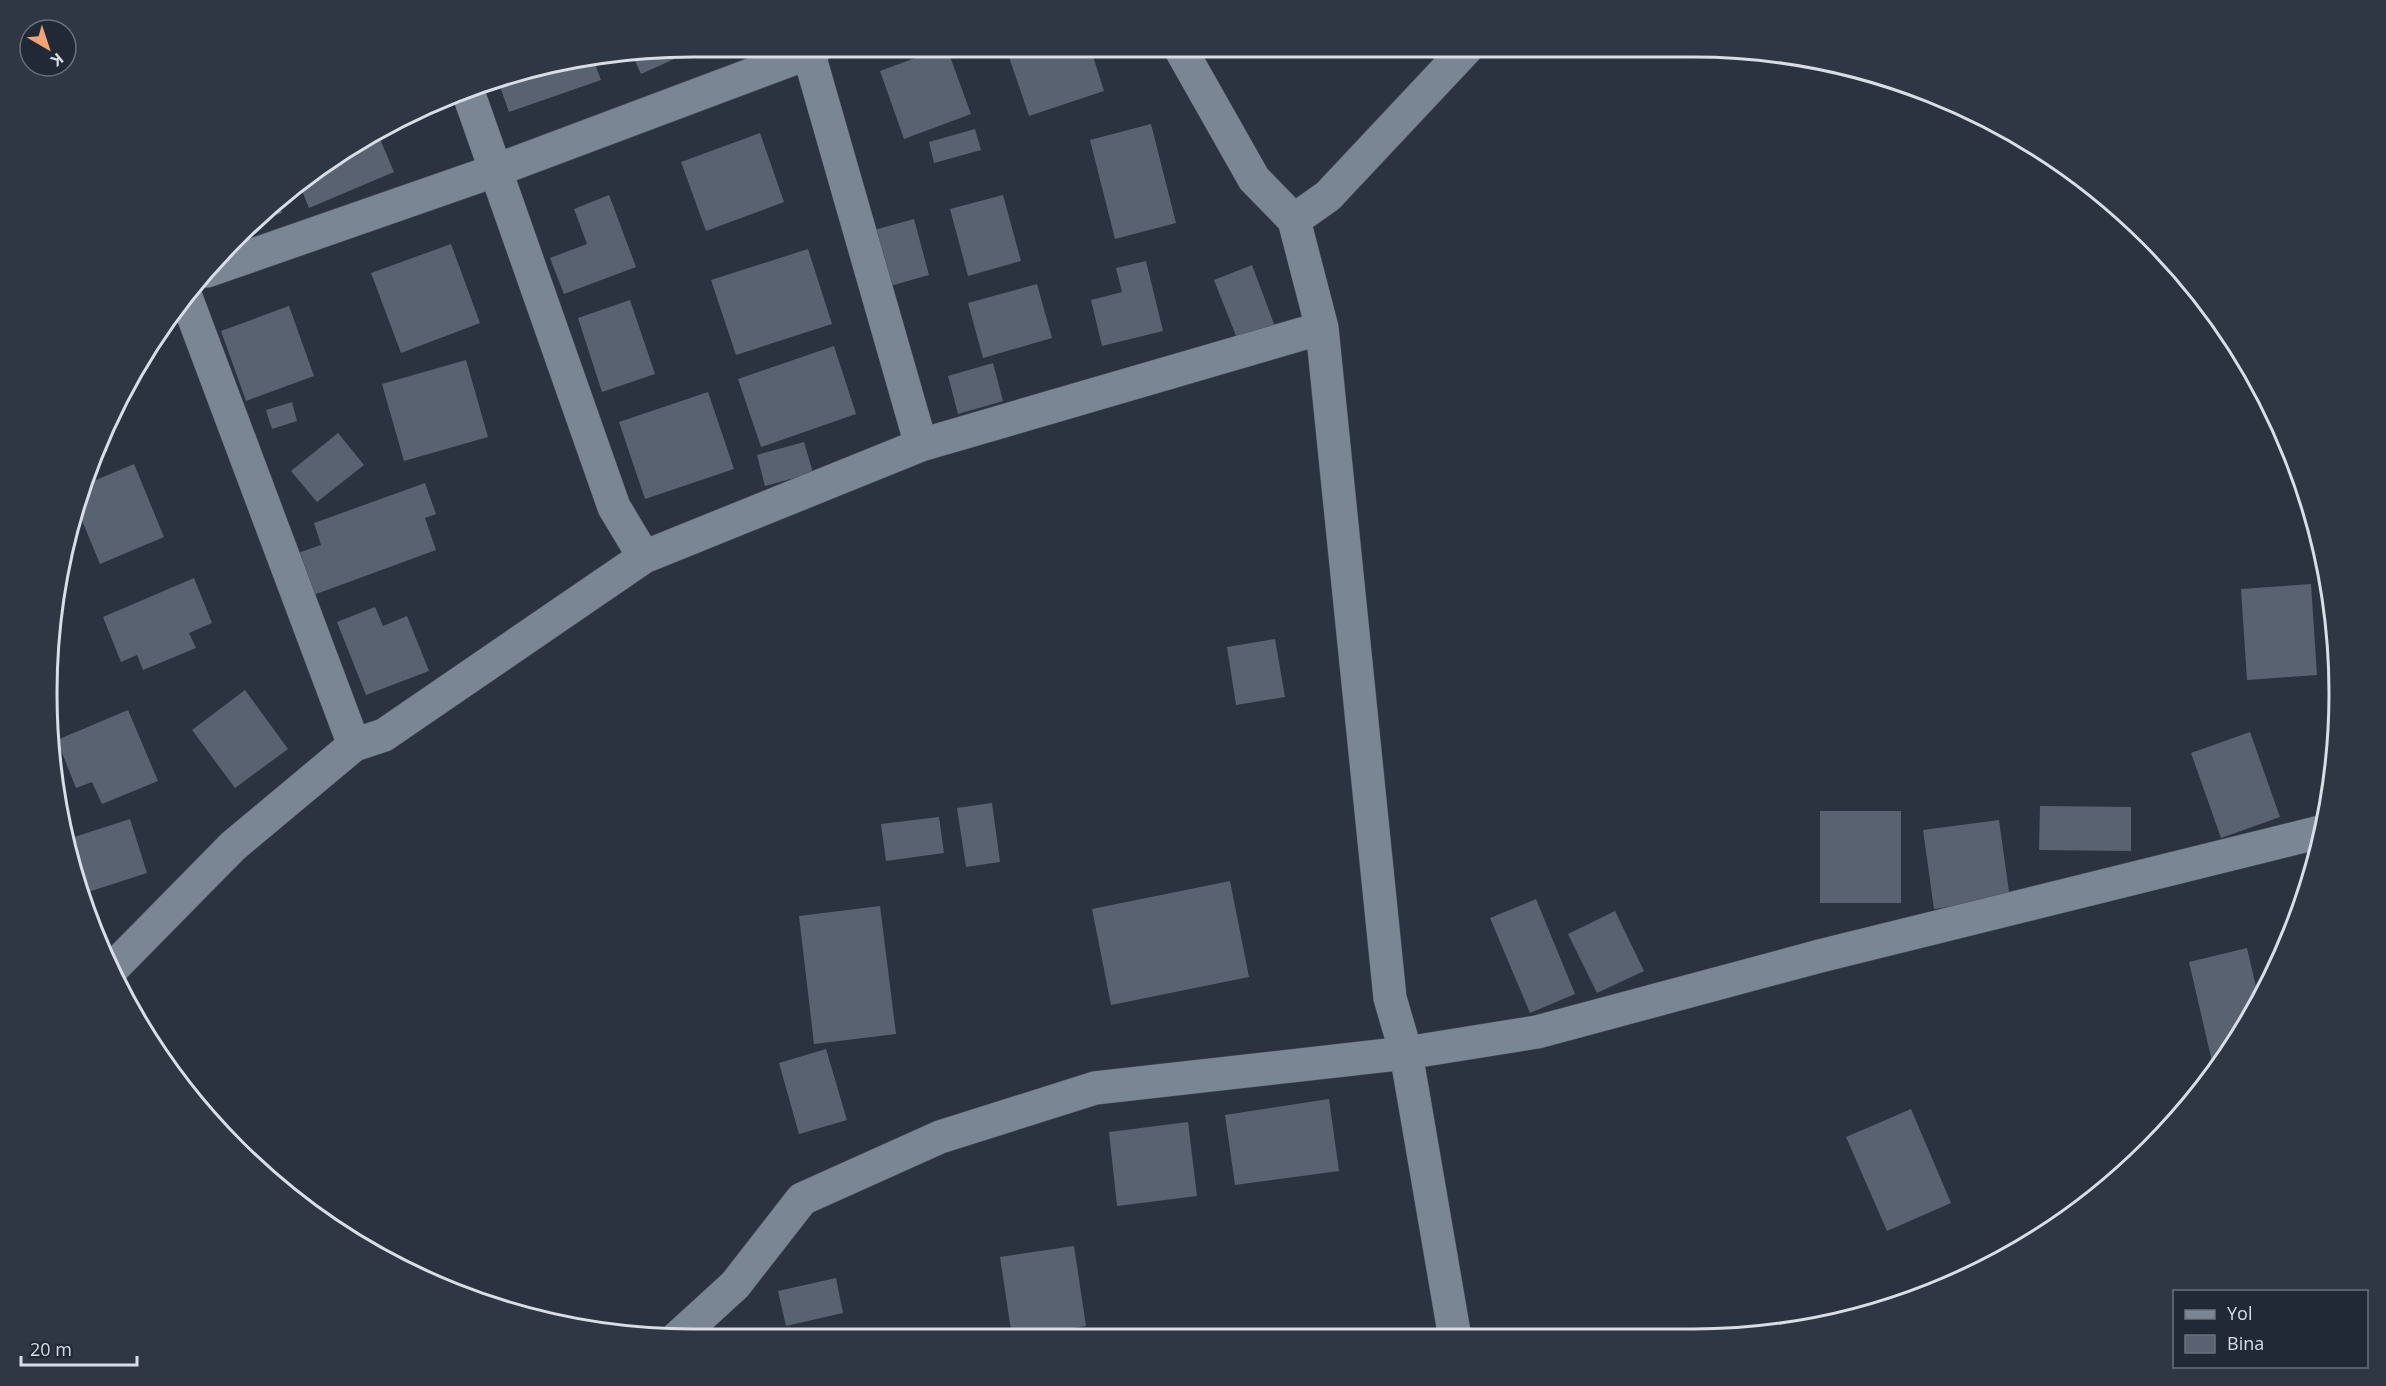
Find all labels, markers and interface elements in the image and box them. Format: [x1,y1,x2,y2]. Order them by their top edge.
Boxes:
north arrow [18,18,78,78]
text: K [46,48,68,72]
legend [2173,1290,2368,1368]
text: Yol [2227,1301,2252,1325]
scale bar [21,1329,136,1367]
text: Bina [2227,1331,2264,1355]
text: 20 m [30,1337,72,1361]

